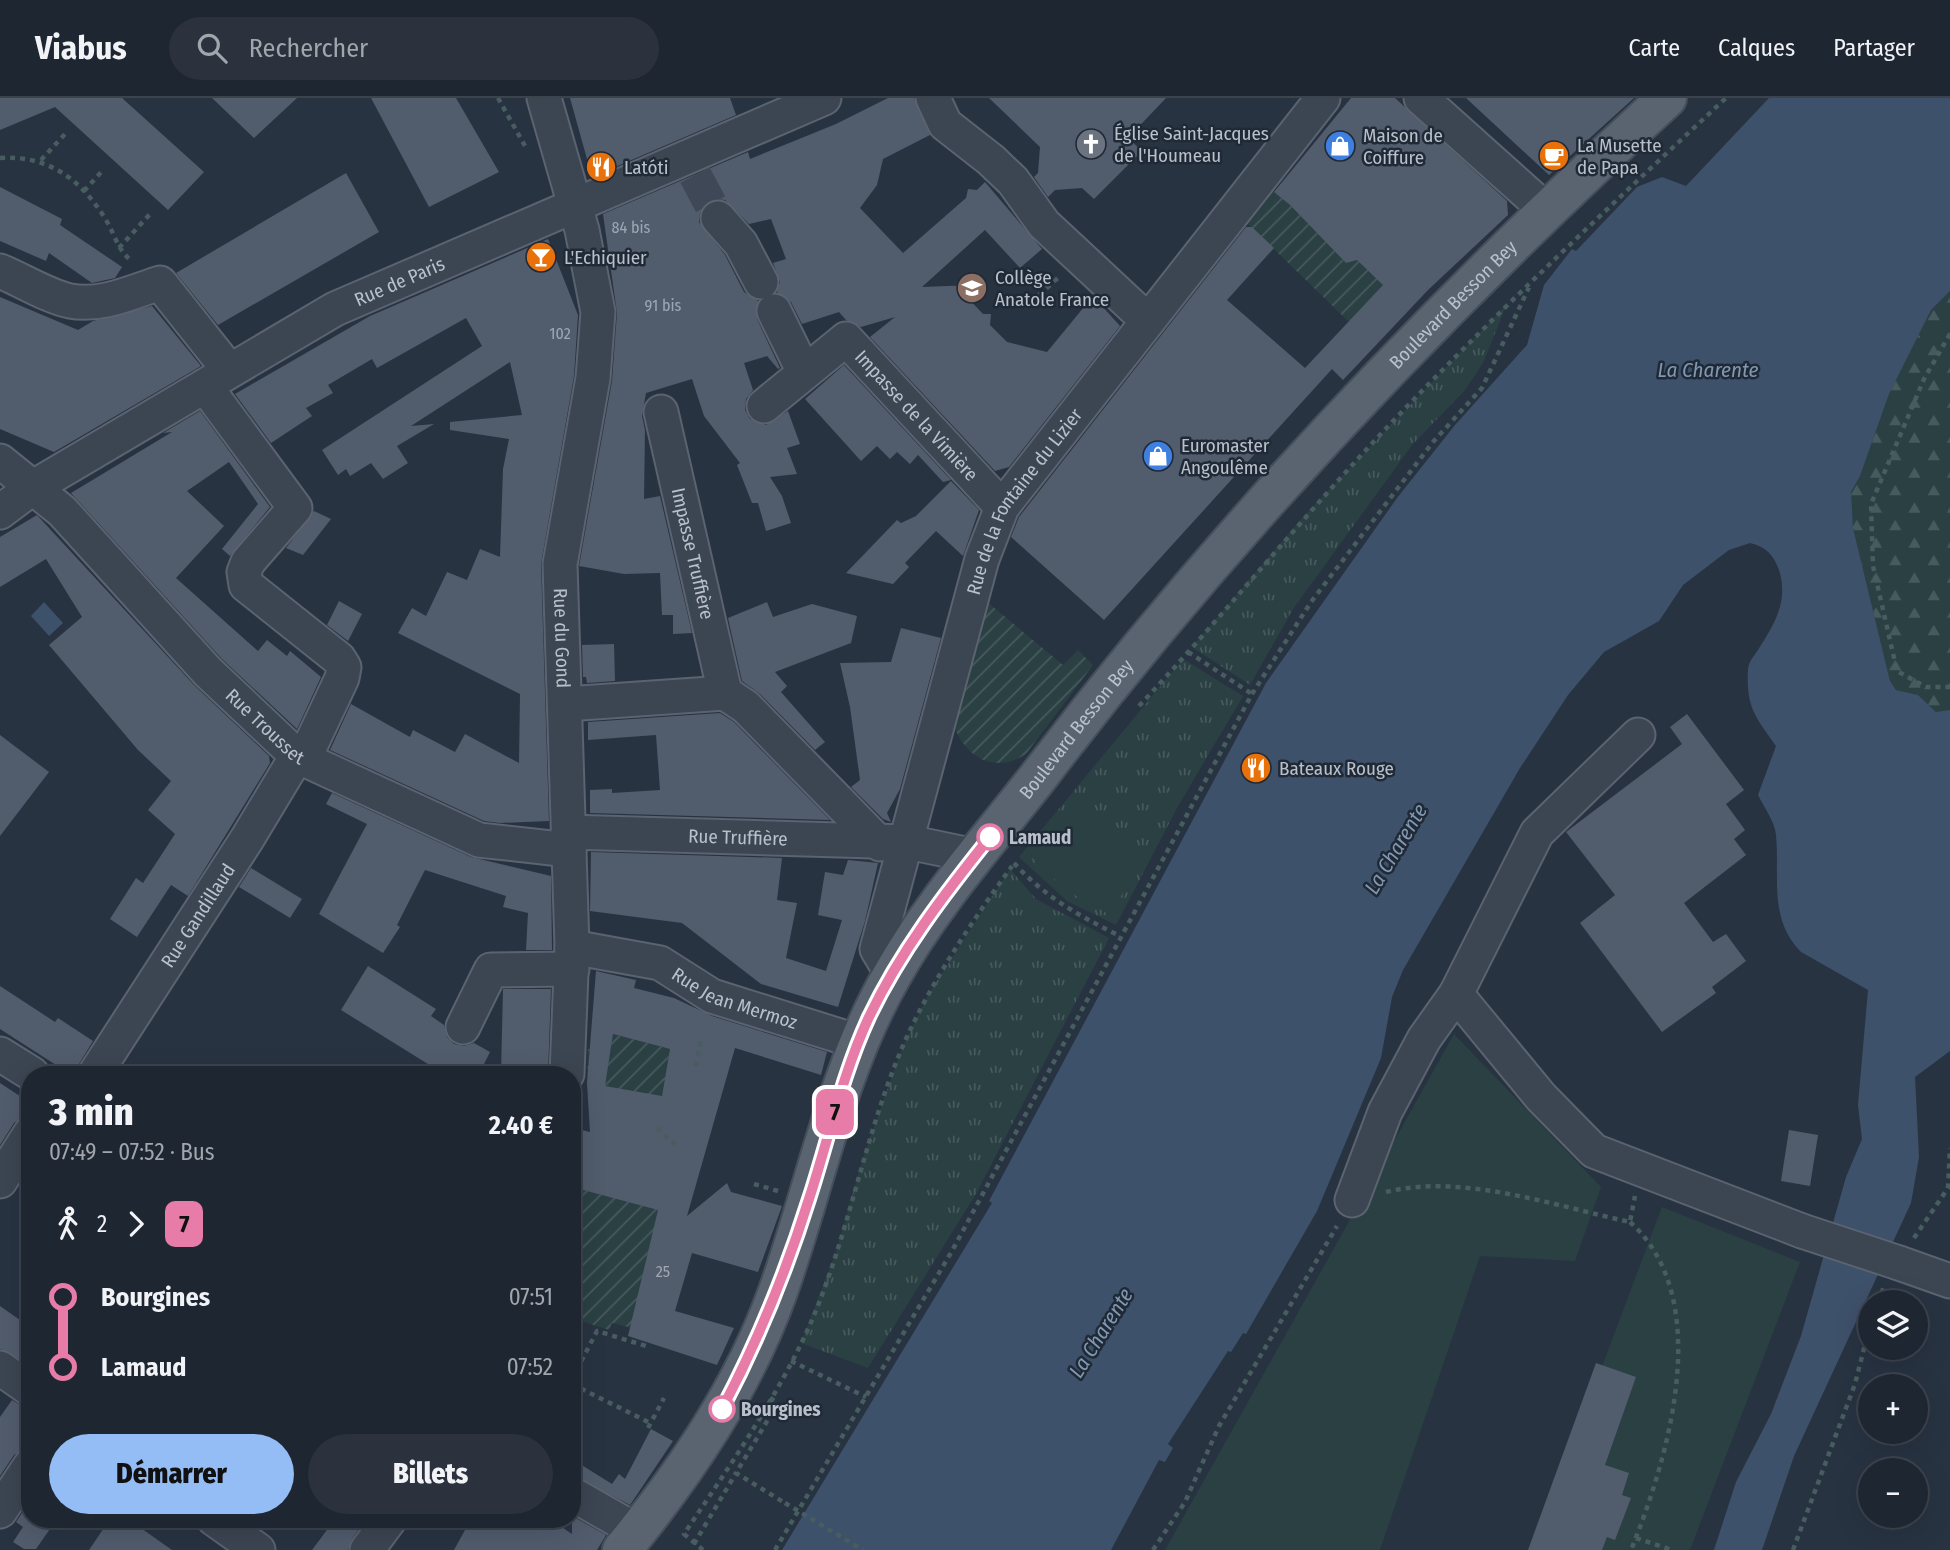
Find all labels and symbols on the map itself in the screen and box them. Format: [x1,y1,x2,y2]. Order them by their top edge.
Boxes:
place label: Église Saint-Jacques de l'Houmeau [1114,122,1269,167]
place label: Maison de Coiffure [1363,124,1443,169]
church icon: Église Saint-Jacques de l'Houmeau [1074,127,1108,161]
shop icon: Maison de Coiffure [1323,129,1357,163]
place label: La Musette de Papa [1577,134,1662,179]
cafe icon: La Musette de Papa [1537,139,1571,173]
restaurant icon: Latóti [584,150,618,184]
place label: Latóti [624,156,669,179]
house number: 84 bis [612,218,651,237]
street label: Boulevard Besson Bey [1385,235,1522,374]
bar icon: L'Echiquier [524,240,558,274]
place label: L'Echiquier [564,246,647,269]
street label: Rue de Paris [351,252,448,311]
place label: Collège Anatole France [995,266,1109,311]
school or university icon: Collège Anatole France [955,271,989,305]
house number: 91 bis [645,296,682,315]
house number: 102 [549,324,571,343]
street label: Impasse de la Vimière [850,345,983,486]
water label: La Charente [1658,357,1758,383]
street label: Rue de la Fontaine du Lizier [962,403,1087,597]
place label: Euromaster Angoulême [1181,434,1270,479]
shop icon: Euromaster Angoulême [1141,439,1175,473]
street label: Impasse Truffière [667,486,719,621]
street label: Rue du Gond [549,588,575,688]
street label: Boulevard Besson Bey [1014,654,1139,804]
street label: Rue Trousset [221,684,308,770]
restaurant icon: Bateaux Rouge [1239,751,1273,785]
place label: Bateaux Rouge [1279,757,1394,780]
water label: La Charente [1359,799,1433,899]
marker: Lamaud [977,824,1003,850]
street label: Rue Truffière [688,825,788,850]
place label: Lamaud [1009,826,1071,849]
street label: Rue Gandillaud [156,859,240,972]
street label: Rue Jean Mermoz [668,963,801,1034]
line badge: 7 [812,1089,858,1135]
house number: 25 [656,1262,670,1281]
water label: La Charente [1063,1283,1139,1383]
marker: Bourgines [709,1396,735,1422]
place label: Bourgines [741,1398,821,1421]

